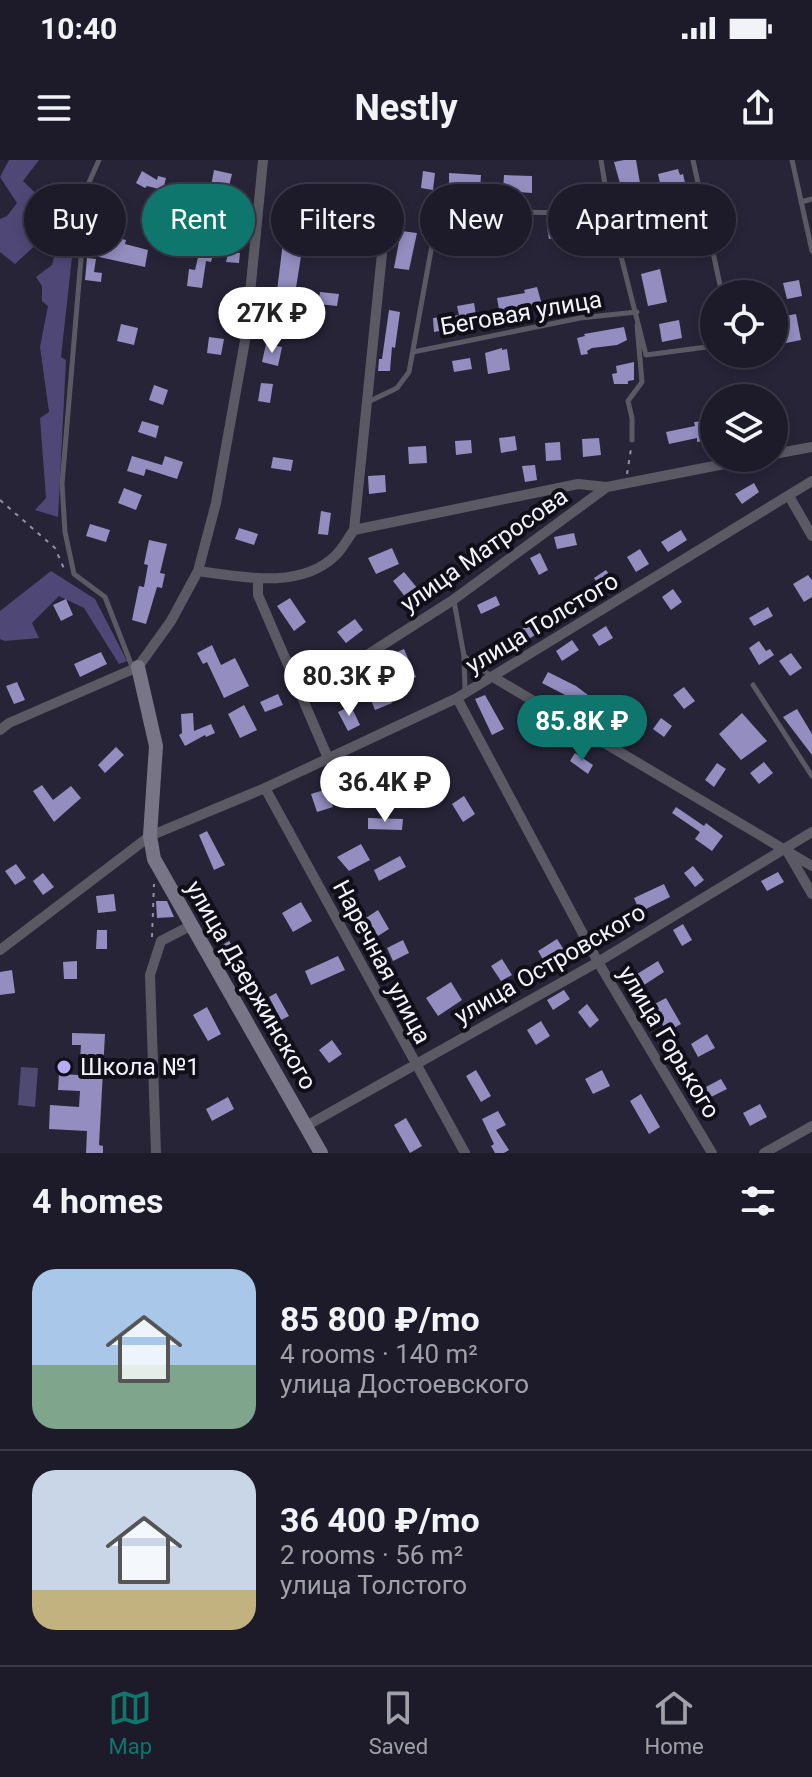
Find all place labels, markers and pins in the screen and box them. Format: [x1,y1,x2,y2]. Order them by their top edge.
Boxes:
pin: 27K ₽ [216,287,328,355]
pin: 80.3K ₽ [275,650,423,718]
pin: 85.8K ₽ [508,695,656,763]
pin: 36.4K ₽ [311,756,459,824]
place label: Школа №1 [80,1053,200,1081]
marker: Школа №1 [55,1058,73,1076]

